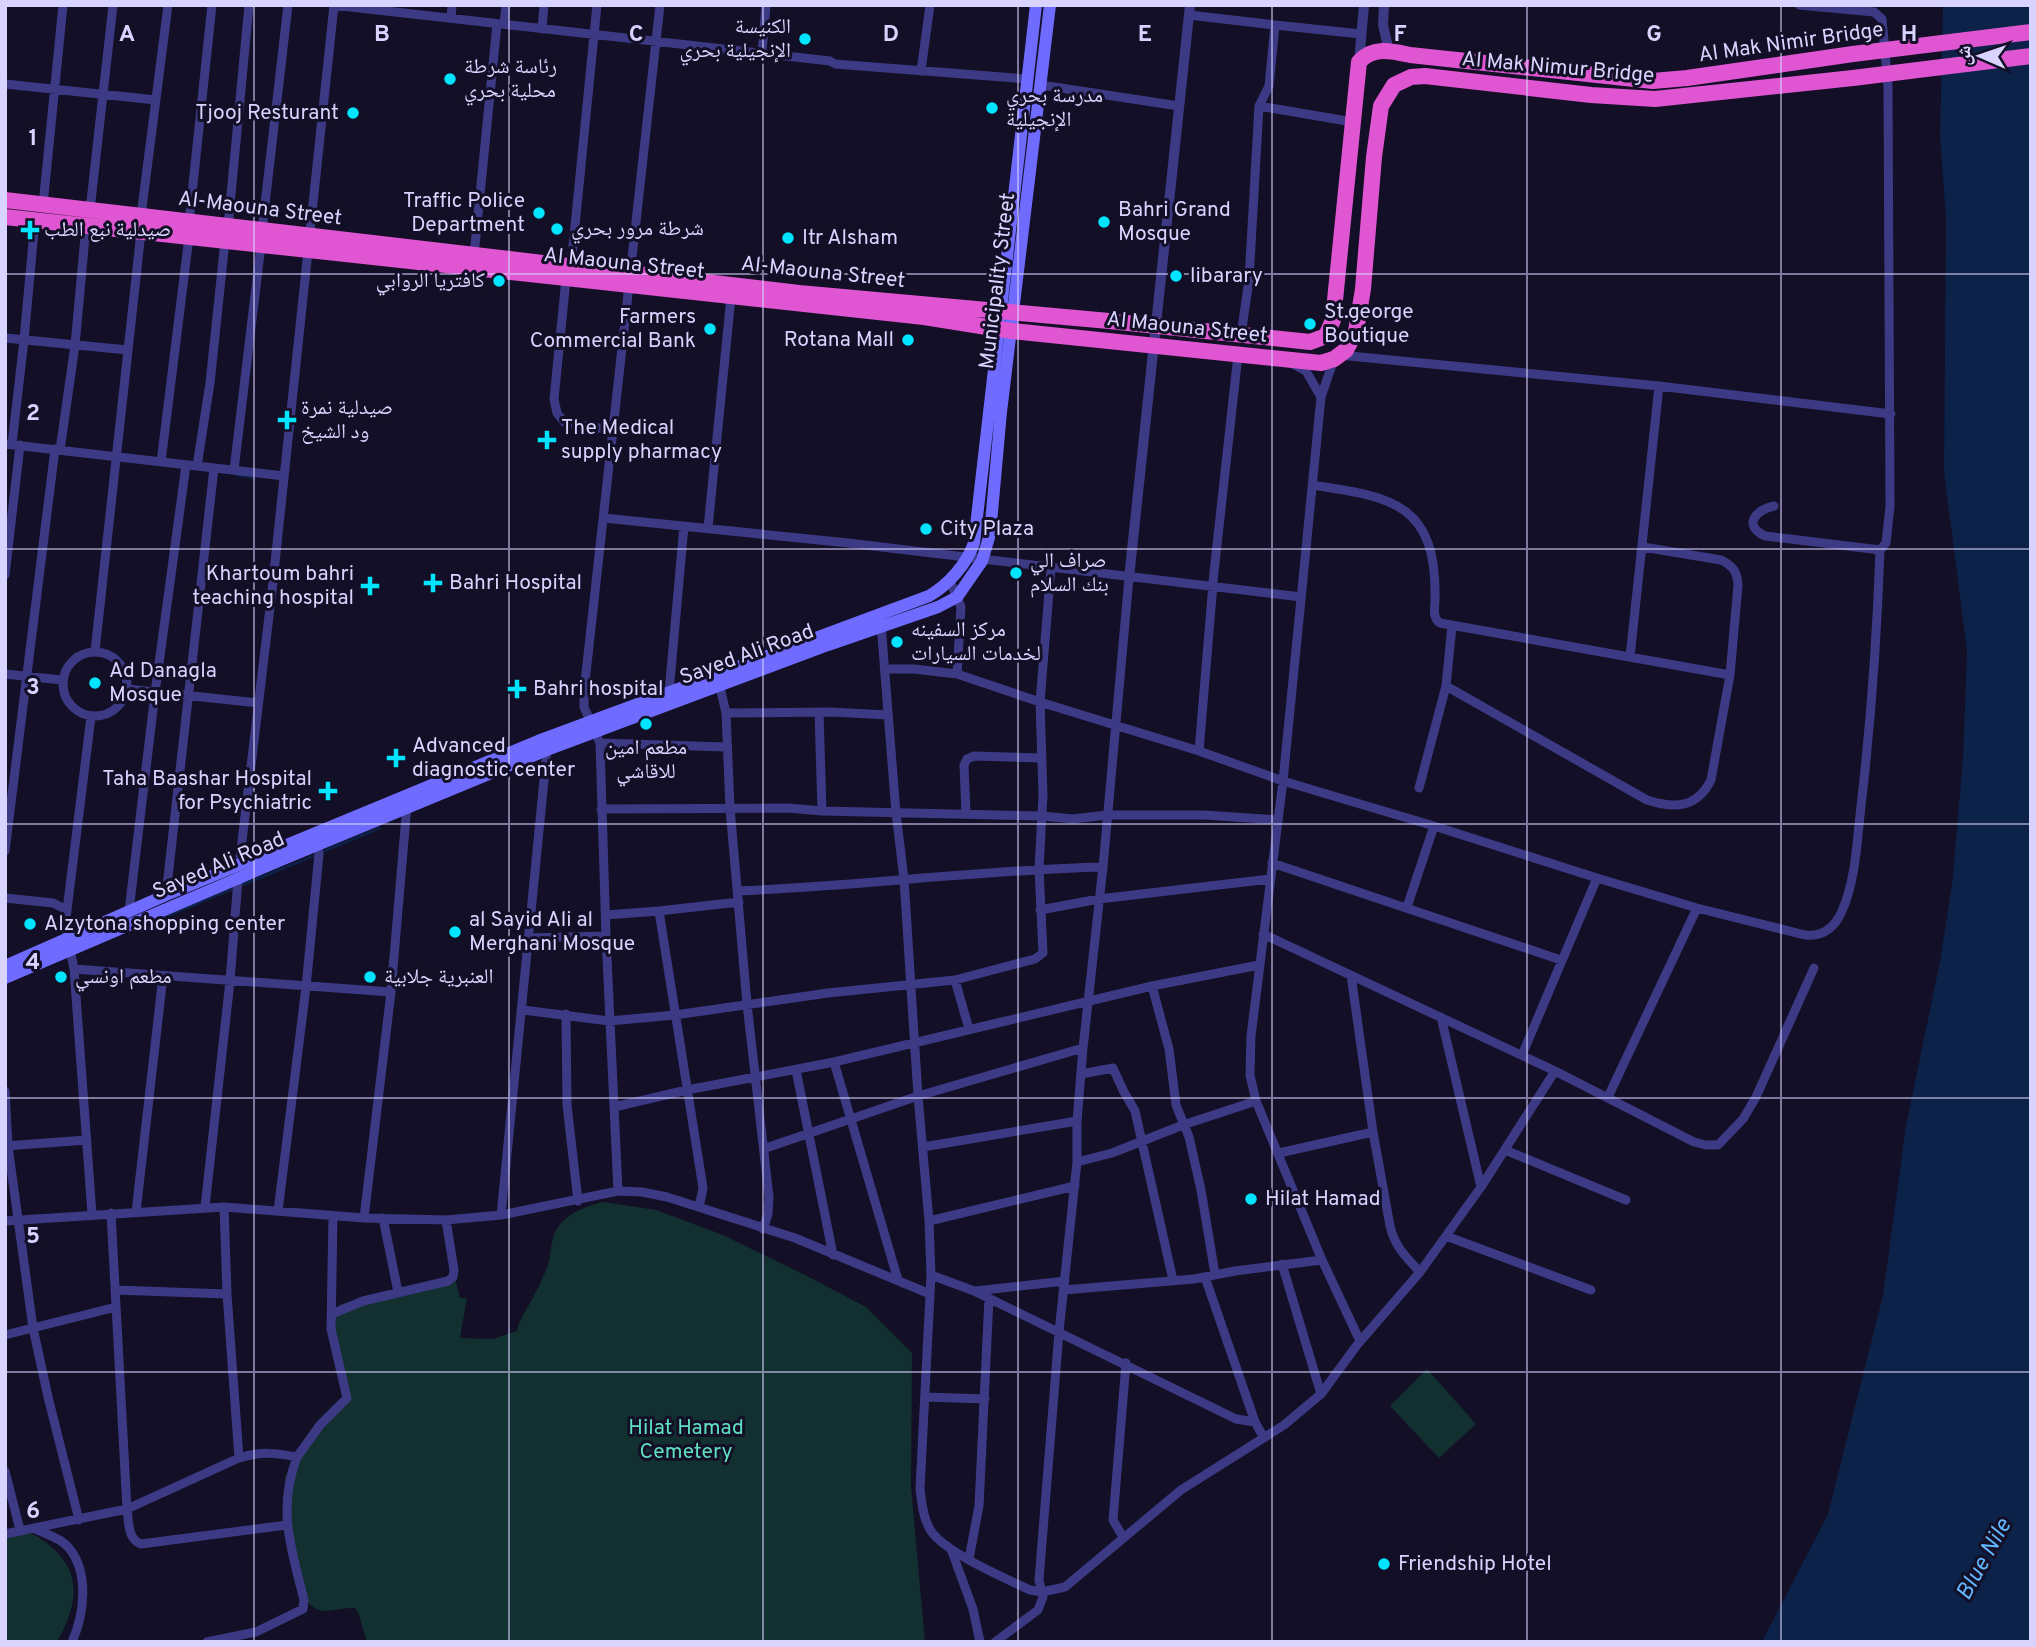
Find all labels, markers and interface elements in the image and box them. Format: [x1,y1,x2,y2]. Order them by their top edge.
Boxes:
place label: الكنيسة الإنجيلية بحري [679,14,791,66]
street label: Al Mak Nimir Bridge [1697,17,1885,69]
text: A [119,21,135,50]
text: B [374,21,390,50]
text: C [629,21,643,50]
text: D [883,21,899,50]
text: E [1138,21,1152,50]
text: F [1393,21,1407,50]
text: G [1646,21,1662,50]
text: H [1901,21,1917,50]
north arrow [1945,21,2015,91]
marker: الكنيسة الإنجيلية بحري [797,31,813,47]
text: ش [1953,45,1977,66]
street label: Al Mak Nimur Bridge [1461,46,1655,90]
place label: رئاسة شرطة محلية بحري [464,54,557,106]
marker: رئاسة شرطة محلية بحري [442,71,458,87]
place label: مدرسة بحري الإنجيلية [1006,83,1103,134]
place label: Tjooj Resturant [195,100,339,127]
marker: مدرسة بحري الإنجيلية [984,100,1000,116]
marker: Tjooj Resturant [345,105,361,121]
text: 1 [28,125,38,154]
street label: Al-Maouna Street [177,186,343,232]
place label: Traffic Police Department [403,188,525,239]
street label: Municipality Street [974,191,1022,371]
place label: Bahri Grand Mosque [1118,197,1231,248]
marker: Traffic Police Department [531,205,547,221]
marker: Bahri Grand Mosque [1096,214,1112,230]
place label: شرطة مرور بحري [571,216,704,244]
place label: صيدلية نبع الطب [44,217,171,244]
marker: شرطة مرور بحري [549,221,565,237]
marker: صيدلية نبع الطب [22,222,38,238]
place label: Itr Alsham [802,225,898,252]
marker: Itr Alsham [780,230,796,246]
street label: Al Maouna Street [542,242,706,286]
street label: Al-Maouna Street [740,251,906,295]
place label: libarary [1190,263,1263,290]
place label: كافتريا الروابي [376,268,485,296]
marker: libarary [1168,268,1184,284]
marker: كافتريا الروابي [491,273,507,289]
place label: St.george Boutique [1324,299,1414,350]
place label: Farmers Commercial Bank [530,304,696,355]
street label: Al Maouna Street [1105,306,1269,350]
marker: St.george Boutique [1302,316,1318,332]
marker: Farmers Commercial Bank [702,321,718,337]
place label: Rotana Mall [784,327,894,354]
marker: Rotana Mall [900,332,916,348]
place label: صيدلية نمرة ود الشيخ [301,395,393,446]
text: 2 [26,400,40,429]
marker: صيدلية نمرة ود الشيخ [279,412,295,428]
place label: The Medical supply pharmacy [561,415,722,466]
marker: The Medical supply pharmacy [539,432,555,448]
place label: City Plaza [940,516,1034,543]
marker: City Plaza [918,521,934,537]
place label: صراف الي بنك السلام [1030,548,1109,599]
place label: Khartoum bahri teaching hospital [192,561,354,612]
marker: صراف الي بنك السلام [1008,565,1024,581]
place label: Bahri Hospital [449,570,582,597]
marker: Bahri Hospital [423,573,443,593]
marker: Khartoum bahri teaching hospital [360,576,380,596]
place label: مركز السفينه لخدمات السيارات [911,617,1041,668]
street label: Sayed Ali Road [676,618,818,692]
marker: مركز السفينه لخدمات السيارات [889,634,905,650]
place label: Ad Danagla Mosque [109,658,217,709]
text: 3 [26,674,40,703]
marker: Ad Danagla Mosque [87,675,103,691]
place label: Bahri hospital [533,676,663,703]
marker: Bahri hospital [507,679,527,699]
marker: مطعم امين للاقاشي [638,716,654,732]
place label: Advanced diagnostic center [412,733,575,784]
place label: مطعم امين للاقاشي [605,735,687,787]
marker: Advanced diagnostic center [386,748,406,768]
place label: Taha Baashar Hospital for Psychiatric [102,766,312,817]
marker: Taha Baashar Hospital for Psychiatric [318,781,338,801]
street label: Sayed Ali Road [149,826,289,906]
place label: al Sayid Ali al Merghani Mosque [469,907,635,958]
place label: Alzytona shopping center [44,911,285,938]
marker: Alzytona shopping center [22,916,38,932]
marker: al Sayid Ali al Merghani Mosque [447,924,463,940]
text: 4 [26,949,40,978]
place label: مطعم اونسي [75,964,171,992]
place label: العنبرية جلابية [384,964,494,991]
marker: مطعم اونسي [53,969,69,985]
marker: العنبرية جلابية [362,969,378,985]
place label: Hilat Hamad [1265,1186,1381,1213]
marker: Hilat Hamad [1243,1191,1259,1207]
text: 5 [26,1223,40,1252]
park label: Hilat Hamad Cemetery [628,1415,744,1466]
text: 6 [26,1498,40,1527]
water label: Blue Nile [1951,1513,2020,1606]
place label: Friendship Hotel [1398,1551,1552,1578]
marker: Friendship Hotel [1376,1556,1392,1572]

